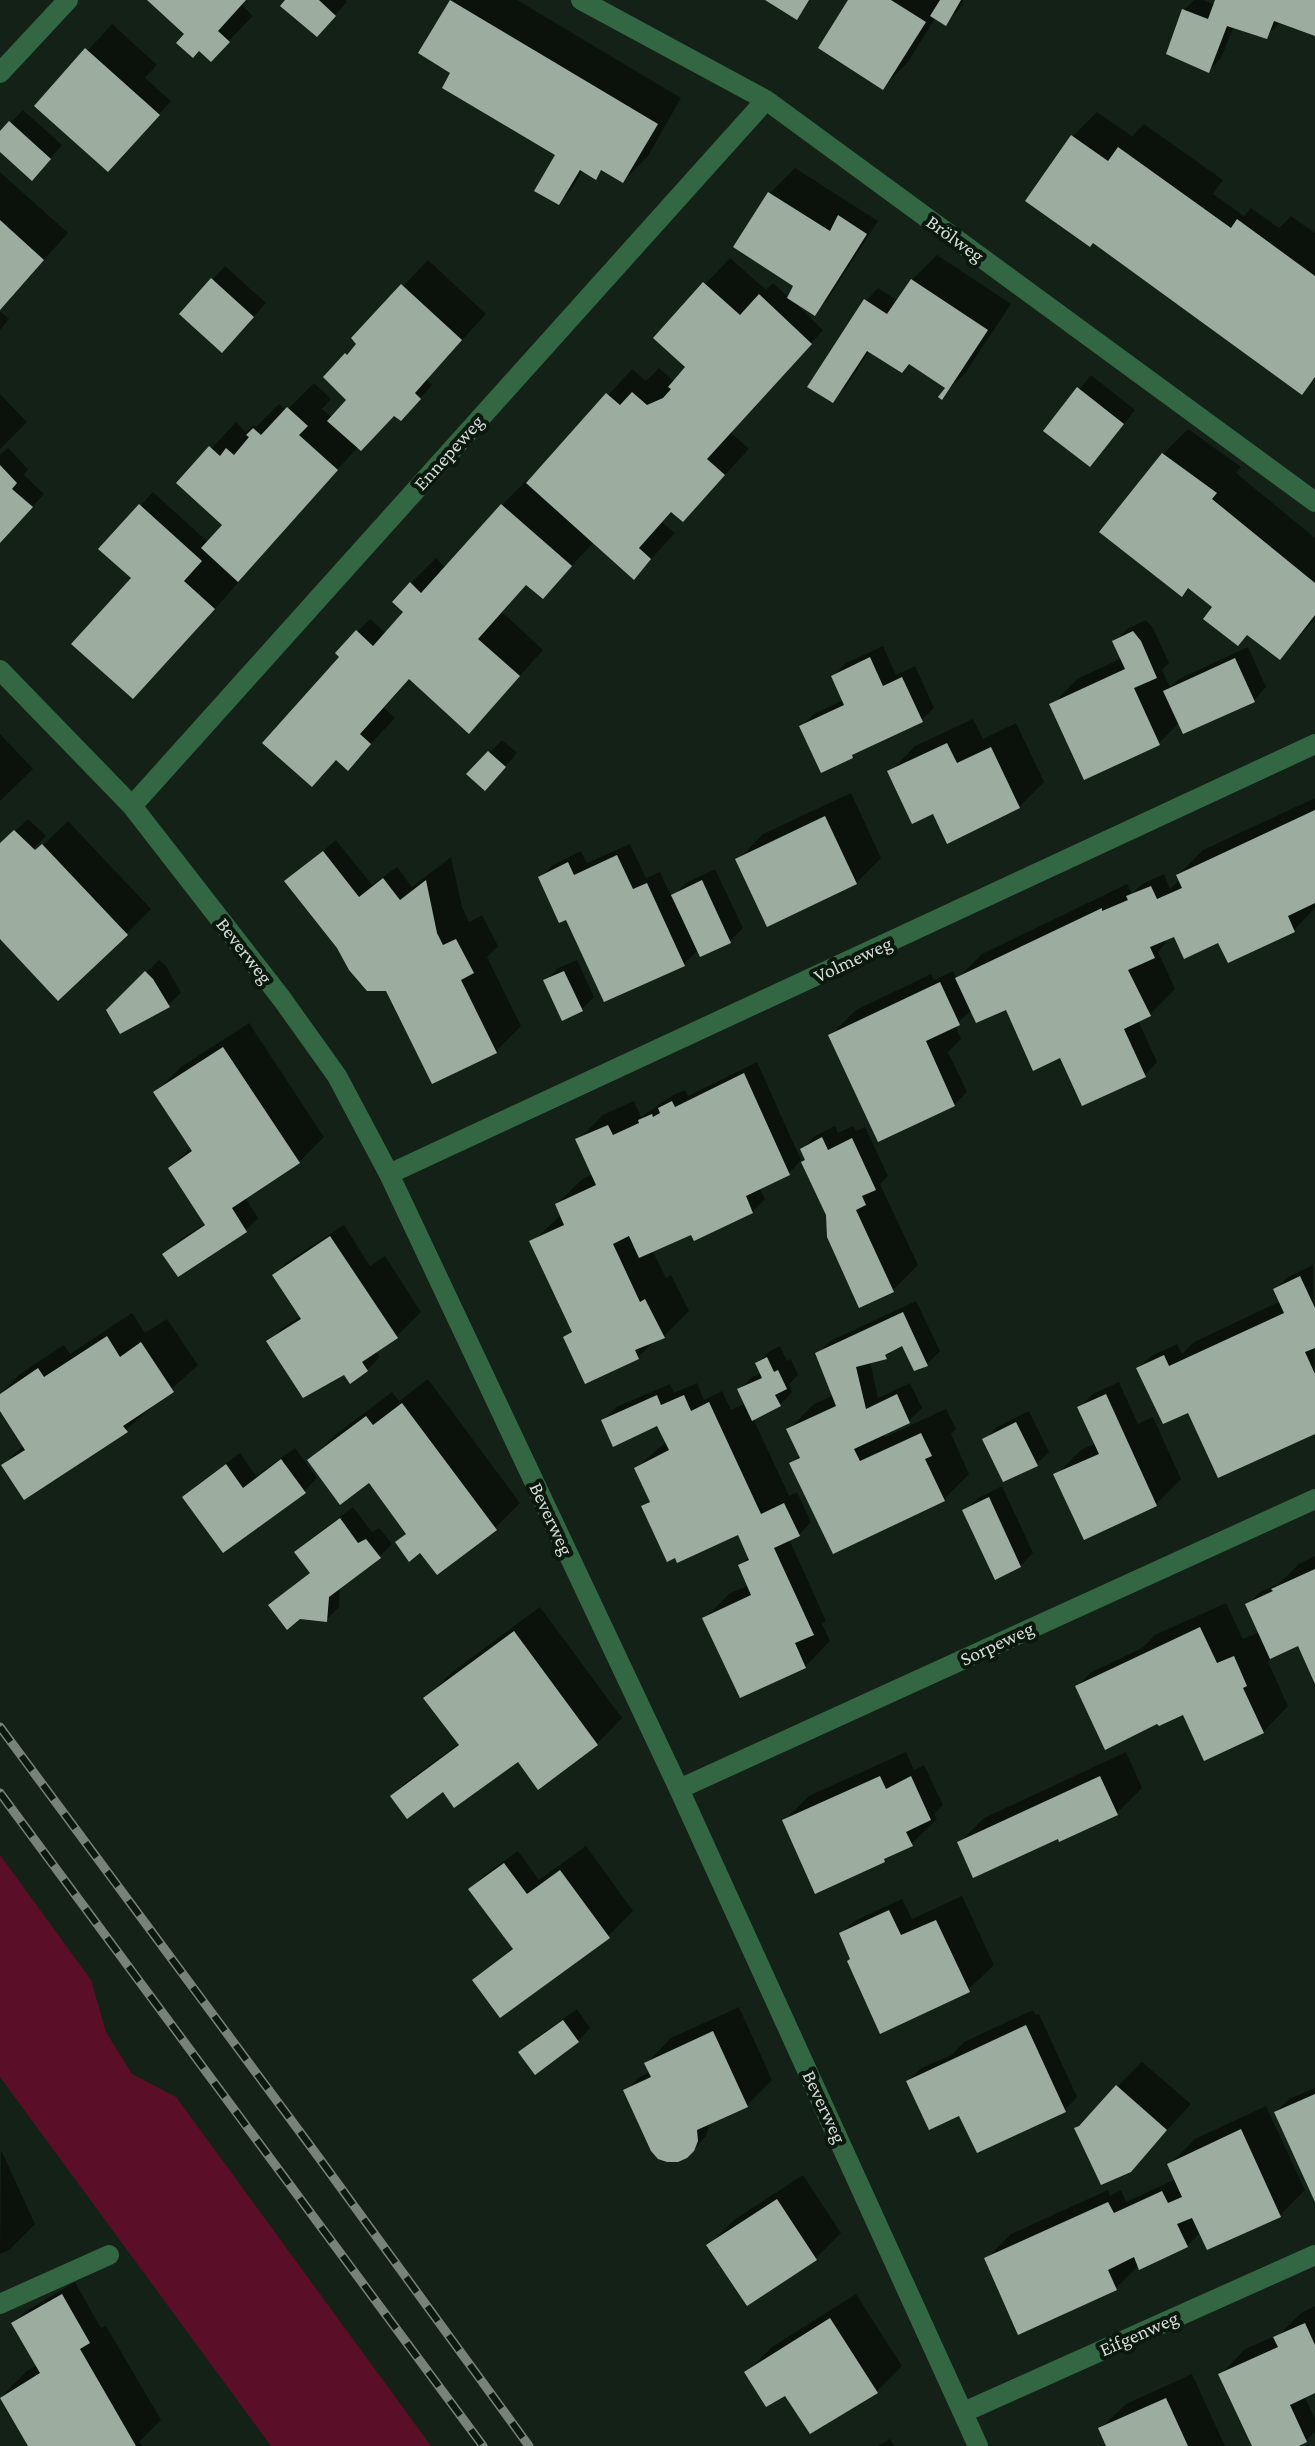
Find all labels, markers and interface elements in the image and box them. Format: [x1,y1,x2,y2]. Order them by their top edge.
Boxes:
street label: Brölweg [921,210,989,268]
street label: Ennepeweg [409,410,489,496]
street label: Beverweg [211,913,277,989]
street label: Volmeweg [810,931,896,989]
street label: Beverweg [524,1479,578,1559]
street label: Sorpeweg [956,1617,1038,1671]
street label: Beverweg [797,2067,851,2147]
street label: Eifgenweg [1096,2306,1182,2362]

